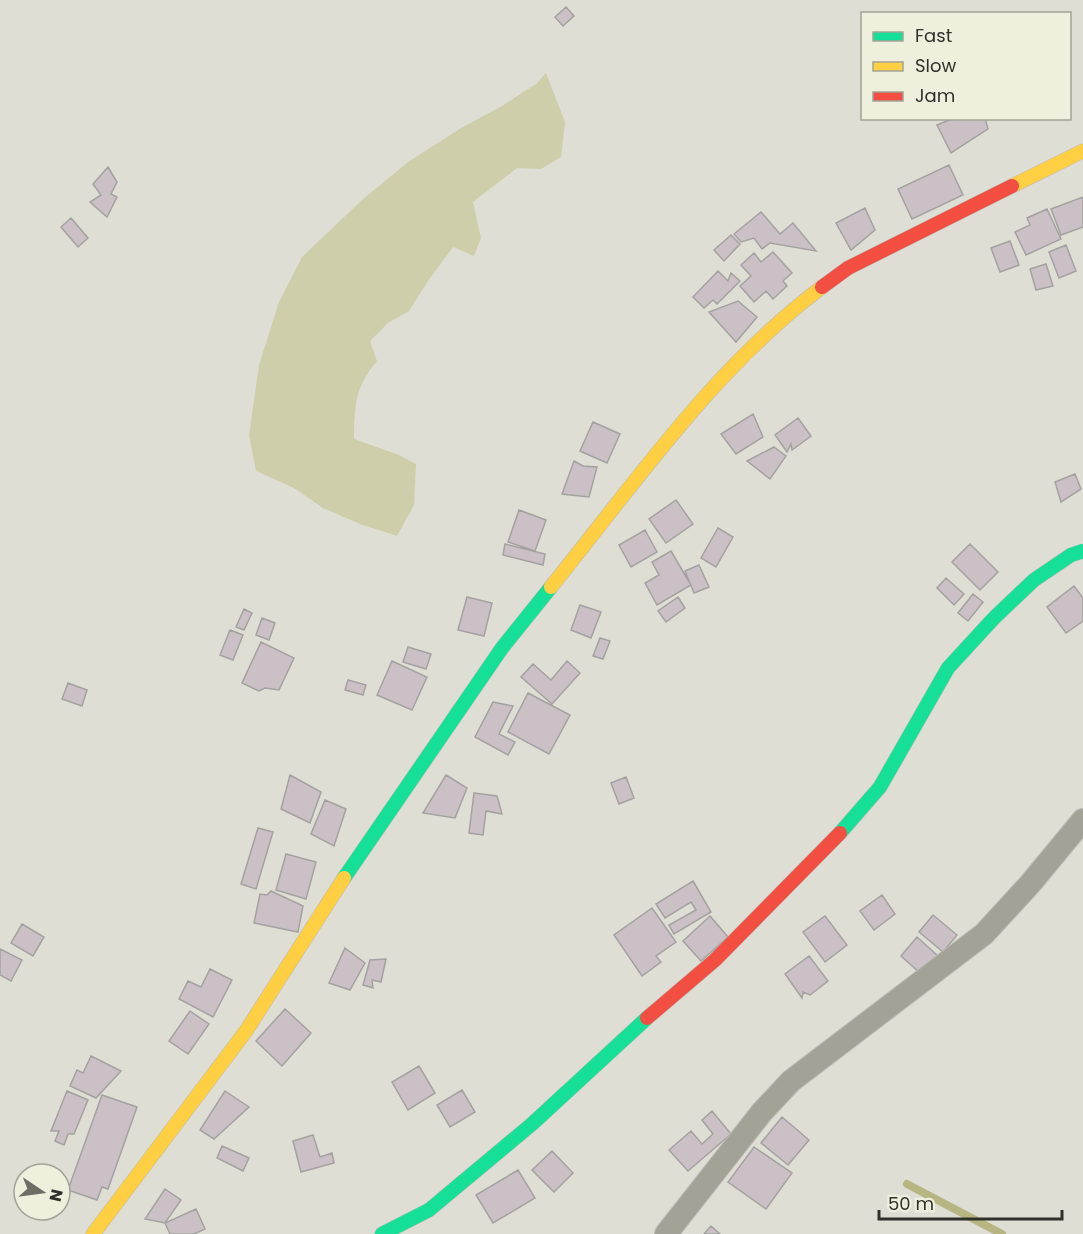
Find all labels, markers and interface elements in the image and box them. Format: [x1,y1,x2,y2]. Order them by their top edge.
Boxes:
legend [861,12,1071,120]
text: Fast [915,23,952,48]
text: Slow [915,53,957,78]
text: Jam [915,83,955,108]
north arrow [12,1162,72,1222]
scale bar [879,1183,1062,1221]
text: N [44,1187,69,1204]
text: 50 m [888,1191,934,1216]

